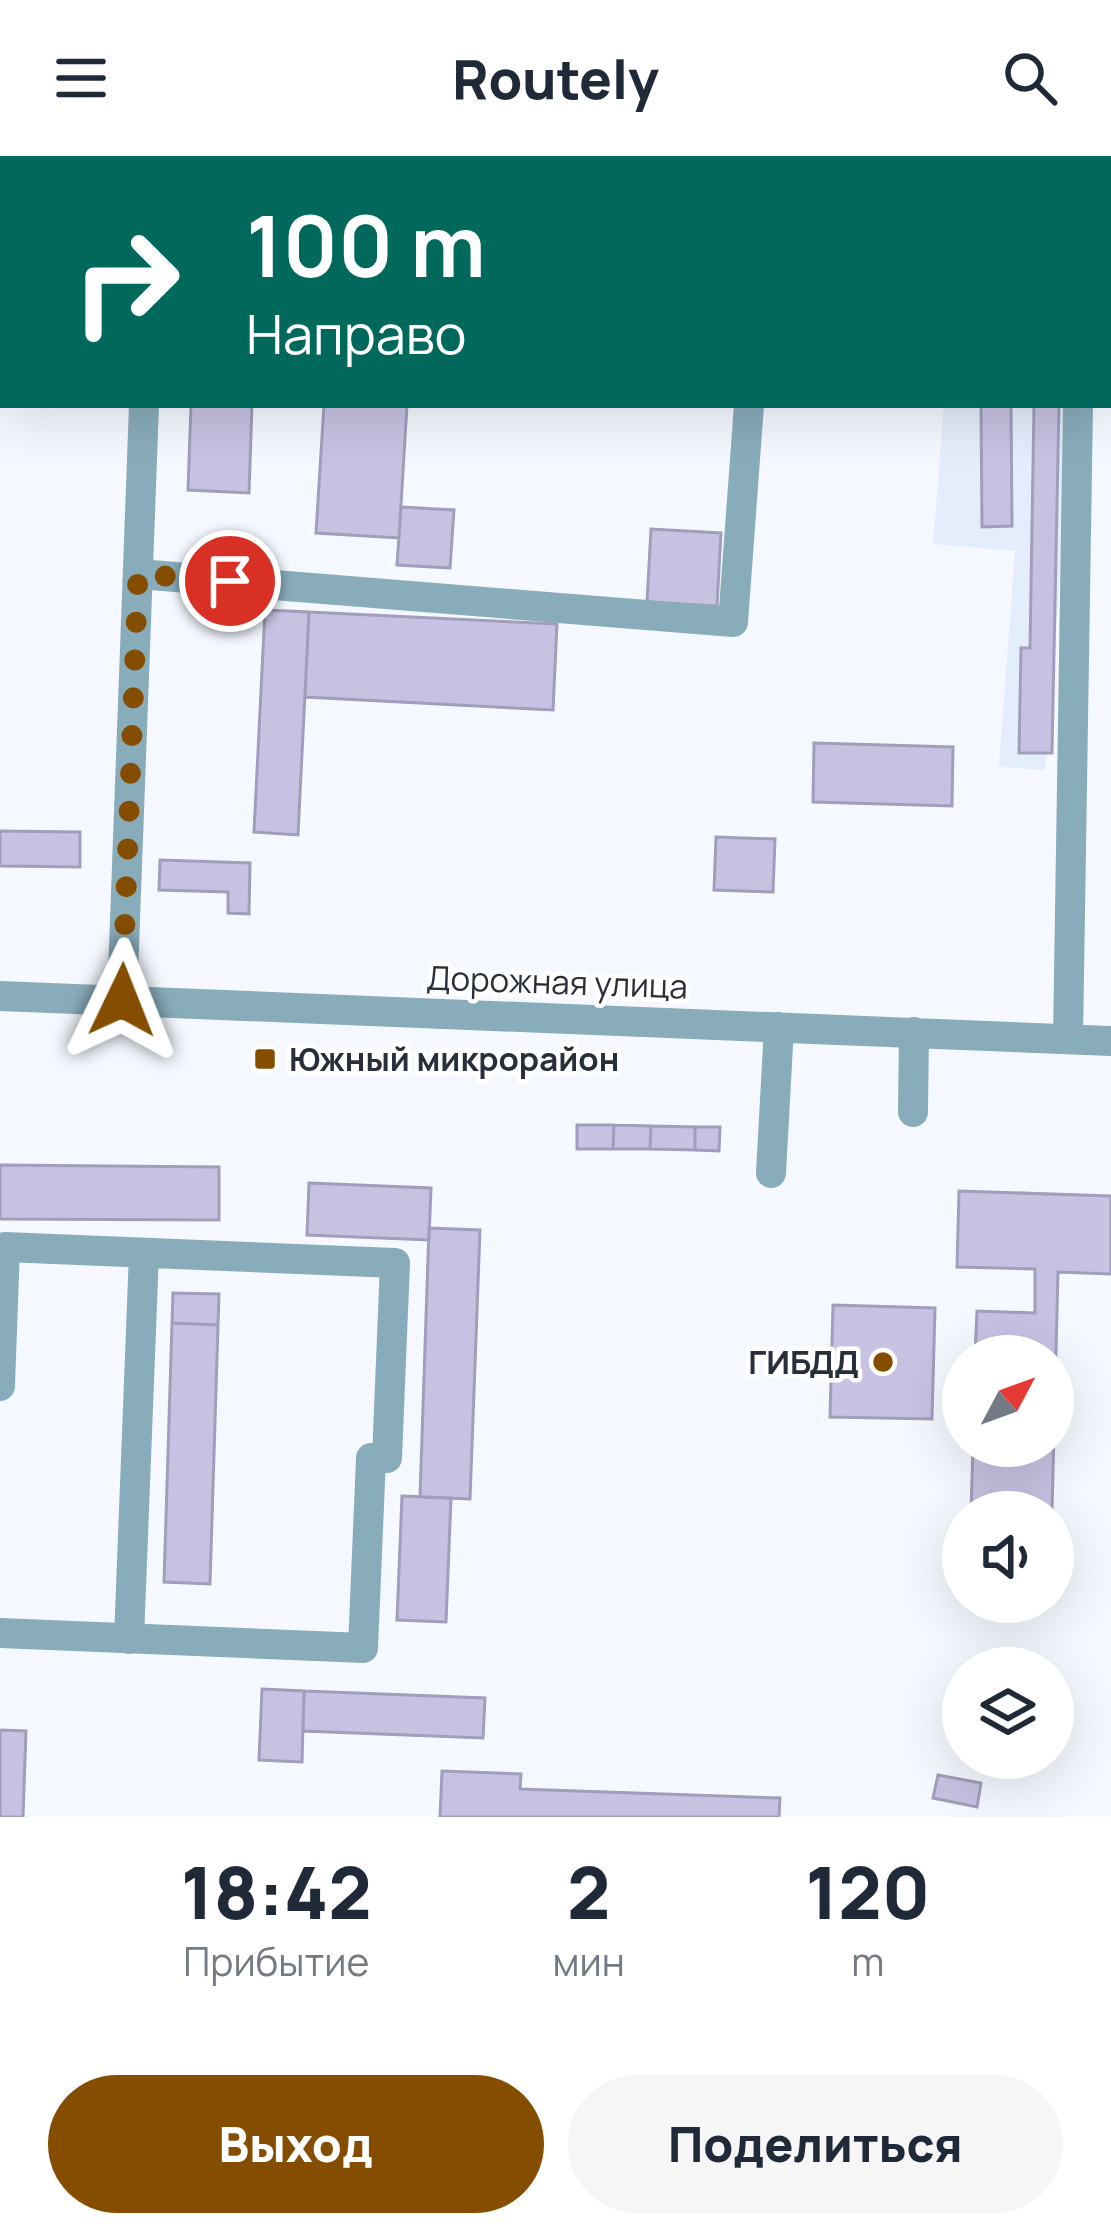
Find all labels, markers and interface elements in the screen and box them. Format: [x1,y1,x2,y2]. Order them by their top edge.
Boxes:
text: Routely [452,41,659,115]
icon: menu [48,45,114,111]
icon: search [997,45,1063,111]
text: 100 m [246,187,486,302]
icon: right [48,204,204,360]
text: Направо [246,296,467,370]
pin [179,530,281,632]
icon: arrive [197,548,263,614]
position arrow [59,937,185,1063]
street label: Дорожная улица [426,954,688,1009]
place label: Южный микрорайон [289,1036,619,1081]
marker: Южный микрорайон [252,1046,278,1072]
north arrow [942,1335,1074,1467]
map controls [942,1335,1074,1779]
place label: ГИБДД [748,1339,859,1384]
marker: ГИБДД [870,1349,896,1375]
button: sound [942,1491,1074,1623]
button: layers [942,1647,1074,1779]
text: 18:42 [181,1842,372,1941]
text: 2 [567,1842,610,1941]
text: 120 [806,1842,930,1941]
text: Прибытие [183,1934,369,1988]
text: мин [553,1934,625,1988]
text: m [851,1934,884,1988]
button: Выход [48,2075,544,2213]
button: Поделиться [568,2075,1063,2213]

